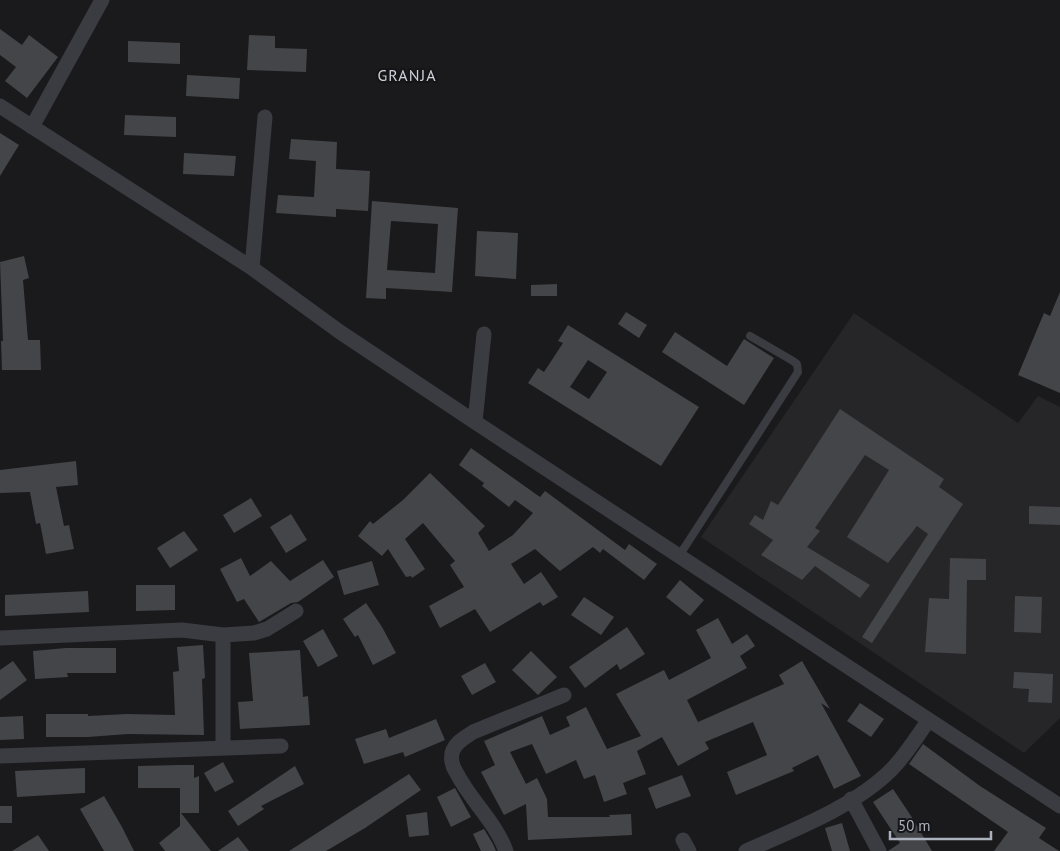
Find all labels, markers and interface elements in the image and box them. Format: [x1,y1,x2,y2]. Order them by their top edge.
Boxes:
district label: GRANJA [377,65,437,85]
scale bar [890,808,991,840]
text: 50 m [898,816,931,835]

